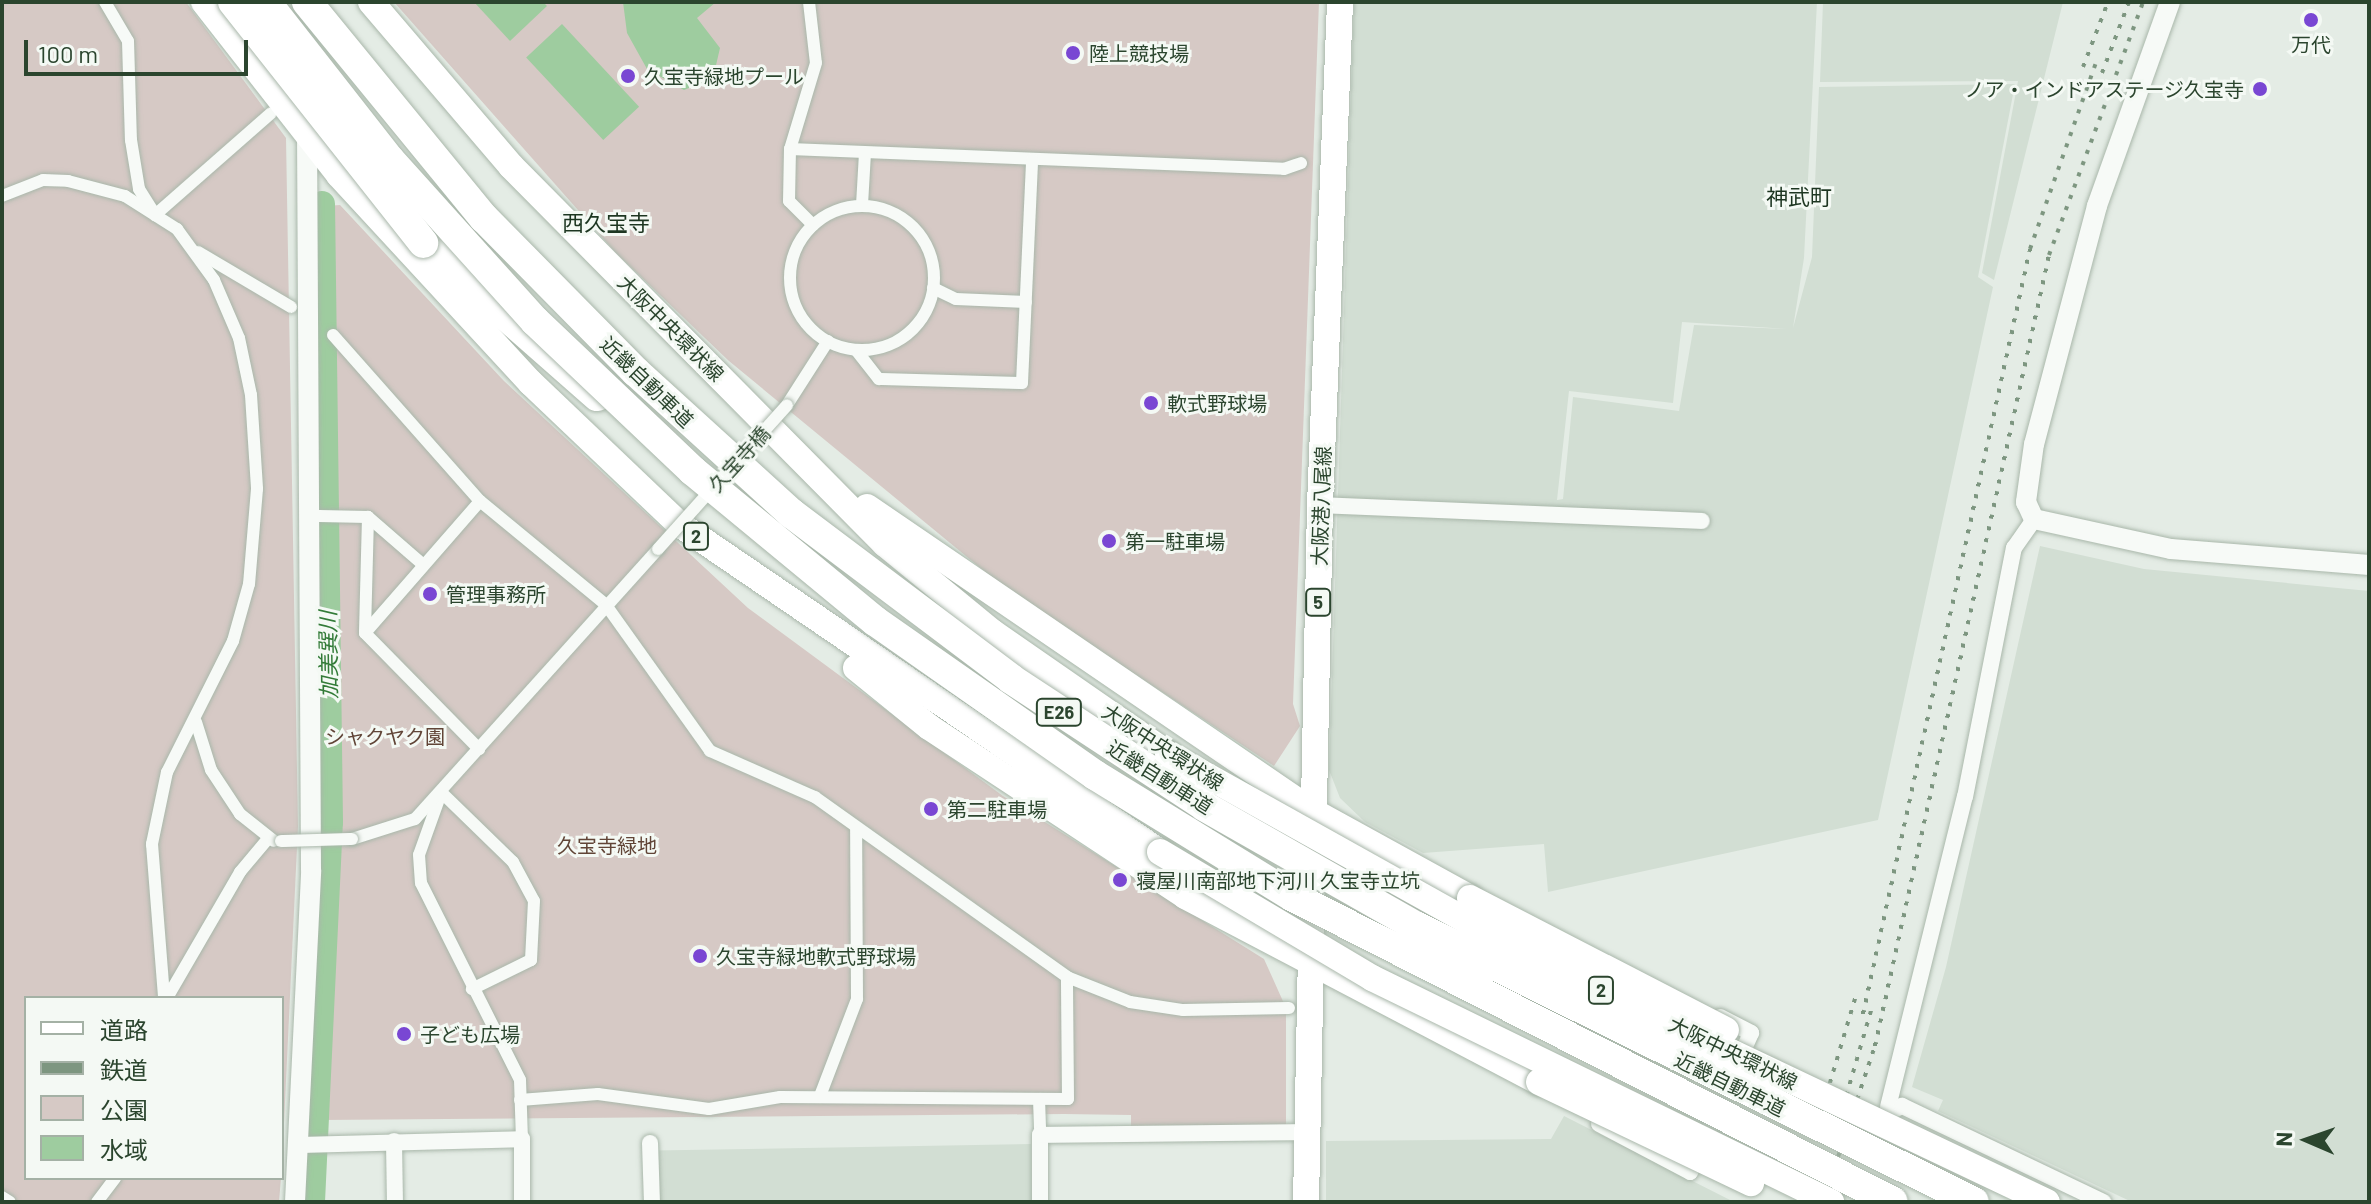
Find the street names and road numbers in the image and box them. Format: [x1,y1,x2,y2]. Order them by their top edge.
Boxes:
street label: 大阪中央環状線 [613,270,729,386]
street label: 近畿自動車道 [596,332,698,432]
street label: 久宝寺橋 [703,421,775,497]
street label: 大阪港八尾線 [1307,446,1335,566]
road number: 2 [682,522,710,550]
road number: 5 [1304,588,1332,616]
road number: E26 [1035,698,1083,726]
street label: 大阪中央環状線 [1098,699,1228,795]
street label: 近畿自動車道 [1103,735,1217,819]
road number: 2 [1587,976,1615,1004]
street label: 大阪中央環状線 [1665,1012,1801,1094]
street label: 近畿自動車道 [1671,1047,1789,1121]

